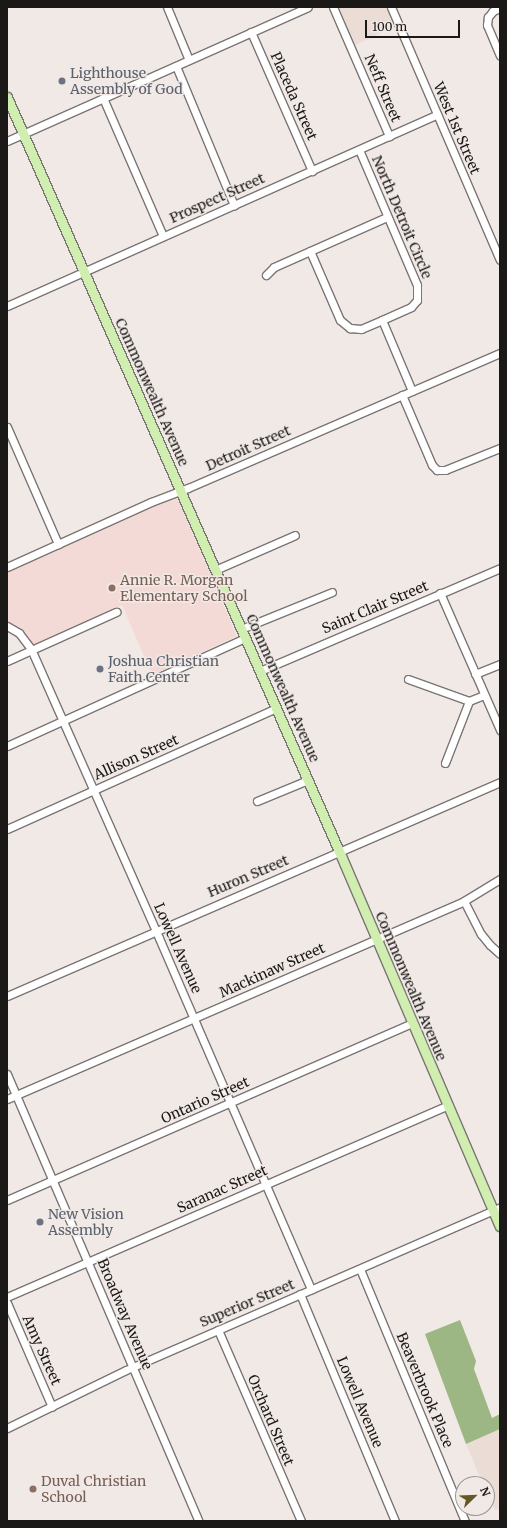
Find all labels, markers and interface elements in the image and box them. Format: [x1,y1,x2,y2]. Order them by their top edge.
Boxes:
scale bar [367,12,462,38]
text: 100 m [372,19,407,34]
street label: Placeda Street [267,49,321,143]
street label: Neff Street [361,52,405,124]
place label: Lighthouse Assembly of God [70,65,183,98]
marker: Lighthouse Assembly of God [57,76,67,86]
street label: West 1st Street [430,79,484,177]
street label: North Detroit Circle [368,153,436,281]
street label: Prospect Street [167,170,267,226]
street label: Commonwealth Avenue [112,316,192,468]
street label: Detroit Street [203,422,293,474]
place label: Annie R. Morgan Elementary School [120,572,248,604]
street label: Saint Clair Street [319,577,431,637]
marker: Annie R. Morgan Elementary School [107,583,117,593]
street label: Commonwealth Avenue [243,612,323,764]
place label: Joshua Christian Faith Center [108,653,219,686]
marker: Joshua Christian Faith Center [95,664,105,674]
street label: Allison Street [91,731,181,783]
street label: Huron Street [205,851,291,901]
street label: Lowell Avenue [151,900,205,996]
street label: Commonwealth Avenue [372,909,450,1063]
street label: Mackinaw Street [217,939,327,1001]
street label: Ontario Street [158,1073,252,1127]
street label: Saranac Street [174,1162,270,1216]
place label: New Vision Assembly [48,1206,124,1238]
marker: New Vision Assembly [35,1217,45,1227]
street label: Broadway Avenue [94,1256,156,1372]
street label: Superior Street [197,1275,297,1331]
street label: Amy Street [19,1312,65,1388]
street label: Beaverbrook Place [393,1330,457,1450]
street label: Lowell Avenue [333,1354,387,1450]
street label: Orchard Street [244,1372,298,1468]
place label: Duval Christian School [41,1473,146,1506]
north arrow [455,1476,495,1516]
marker: Duval Christian School [28,1484,38,1494]
text: N [477,1485,493,1498]

